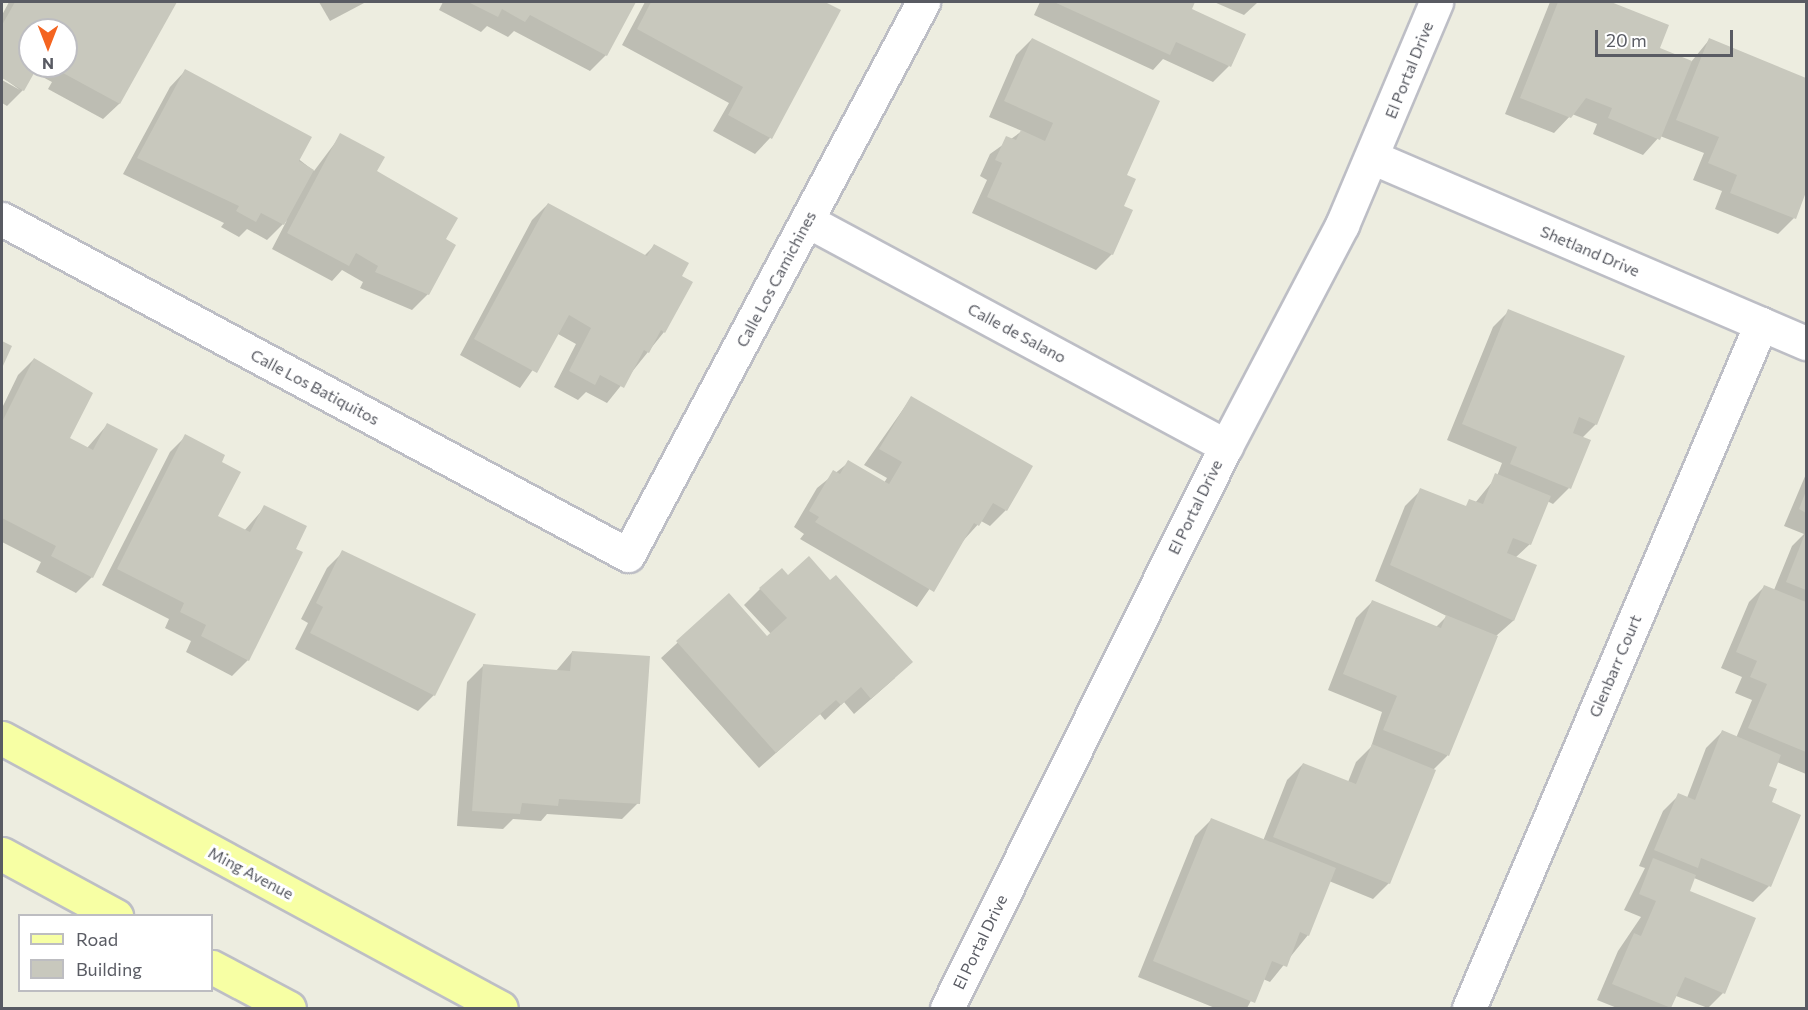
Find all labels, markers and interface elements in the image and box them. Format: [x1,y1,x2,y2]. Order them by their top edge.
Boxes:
north arrow [18,18,78,78]
scale bar [1598,18,1736,56]
street label: El Portal Drive [1381,19,1437,121]
text: 20 m [1606,29,1647,51]
text: N [42,55,54,74]
street label: Calle Los Camichines [732,208,820,350]
street label: Shetland Drive [1537,221,1643,281]
street label: Calle de Salano [965,299,1069,367]
street label: Calle Los Batiquitos [247,345,383,429]
street label: El Portal Drive [1164,456,1226,558]
street label: Glenbarr Court [1585,612,1645,720]
street label: Ming Avenue [205,843,297,903]
street label: El Portal Drive [949,891,1011,993]
legend [18,914,213,992]
text: Road [76,928,118,950]
text: Building [76,958,142,980]

